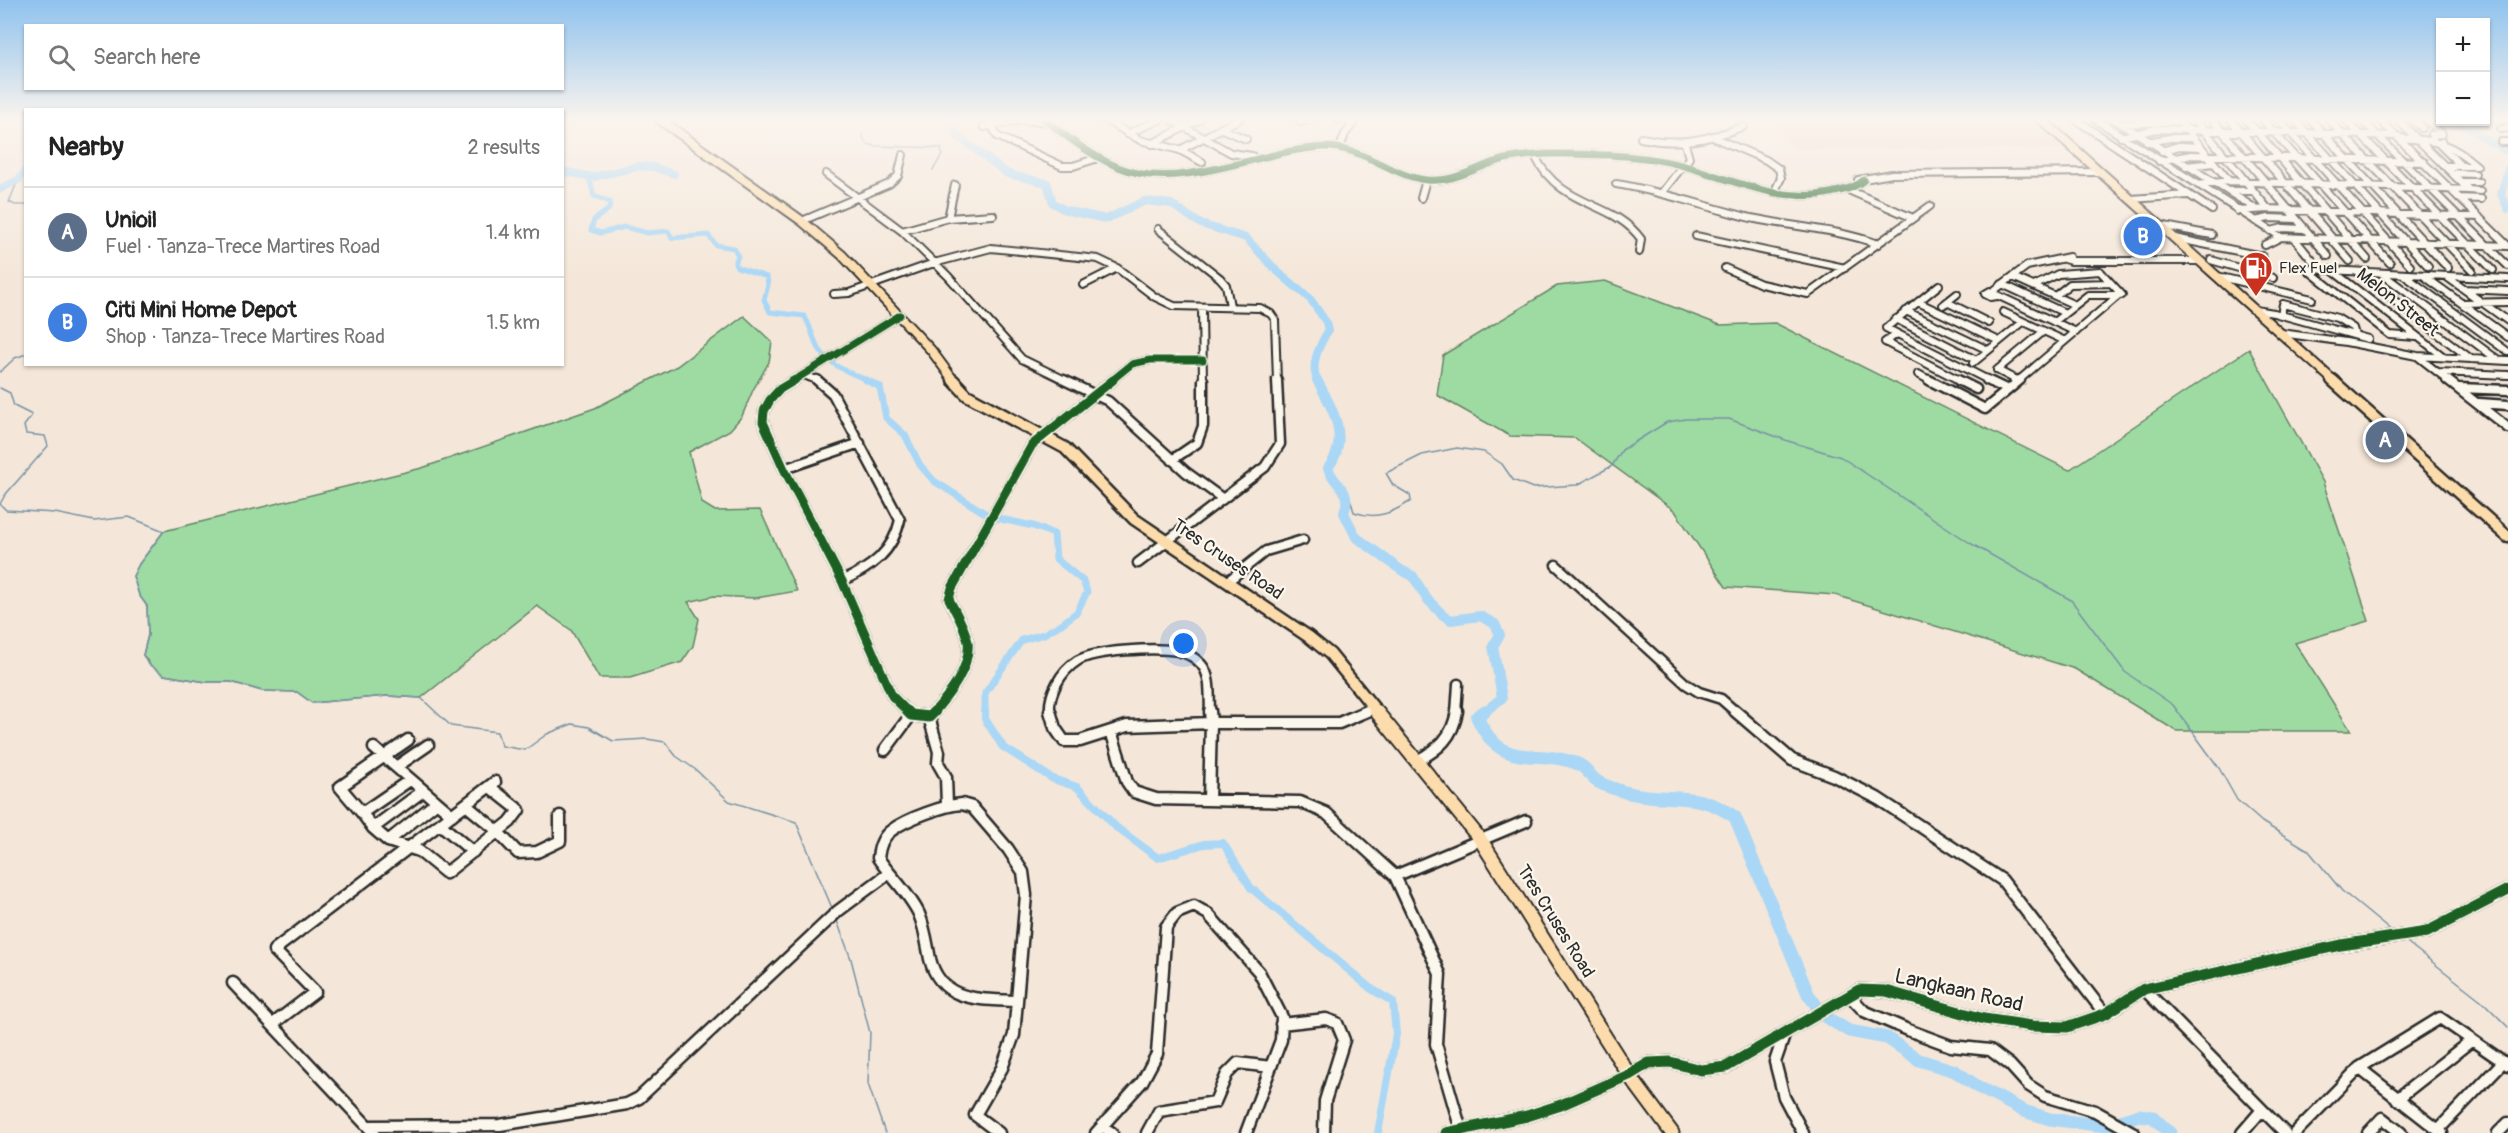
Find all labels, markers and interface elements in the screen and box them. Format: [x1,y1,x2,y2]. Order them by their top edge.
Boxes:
map controls [2436,18,2490,126]
button: + [2436,18,2490,72]
search box [24,24,564,90]
icon: search [45,41,78,74]
text: Search here [93,43,200,71]
button: − [2436,72,2490,126]
text: Nearby [48,131,124,163]
text: 2 results [468,135,540,160]
text: Unioil [105,206,157,234]
pin: B [2124,214,2162,258]
text: A [61,220,74,245]
text: 1.4 km [486,220,540,245]
text: Fuel · Tanza-Trece Martires Road [105,234,380,259]
fuel station icon: Flex Fuel [2238,250,2274,297]
place label: Flex Fuel [2279,259,2337,278]
street label: Melon Street [2352,263,2444,342]
text: Citi Mini Home Depot [105,296,297,324]
text: B [62,310,73,335]
text: 1.5 km [487,310,540,335]
text: Shop · Tanza-Trece Martires Road [105,324,385,349]
pin: A [2366,418,2404,462]
street label: Tres Cruses Road [1168,514,1288,605]
your location [1169,629,1198,658]
street label: Tres Cruses Road [1512,860,1600,982]
street label: Langkaan Road [1892,963,2026,1018]

